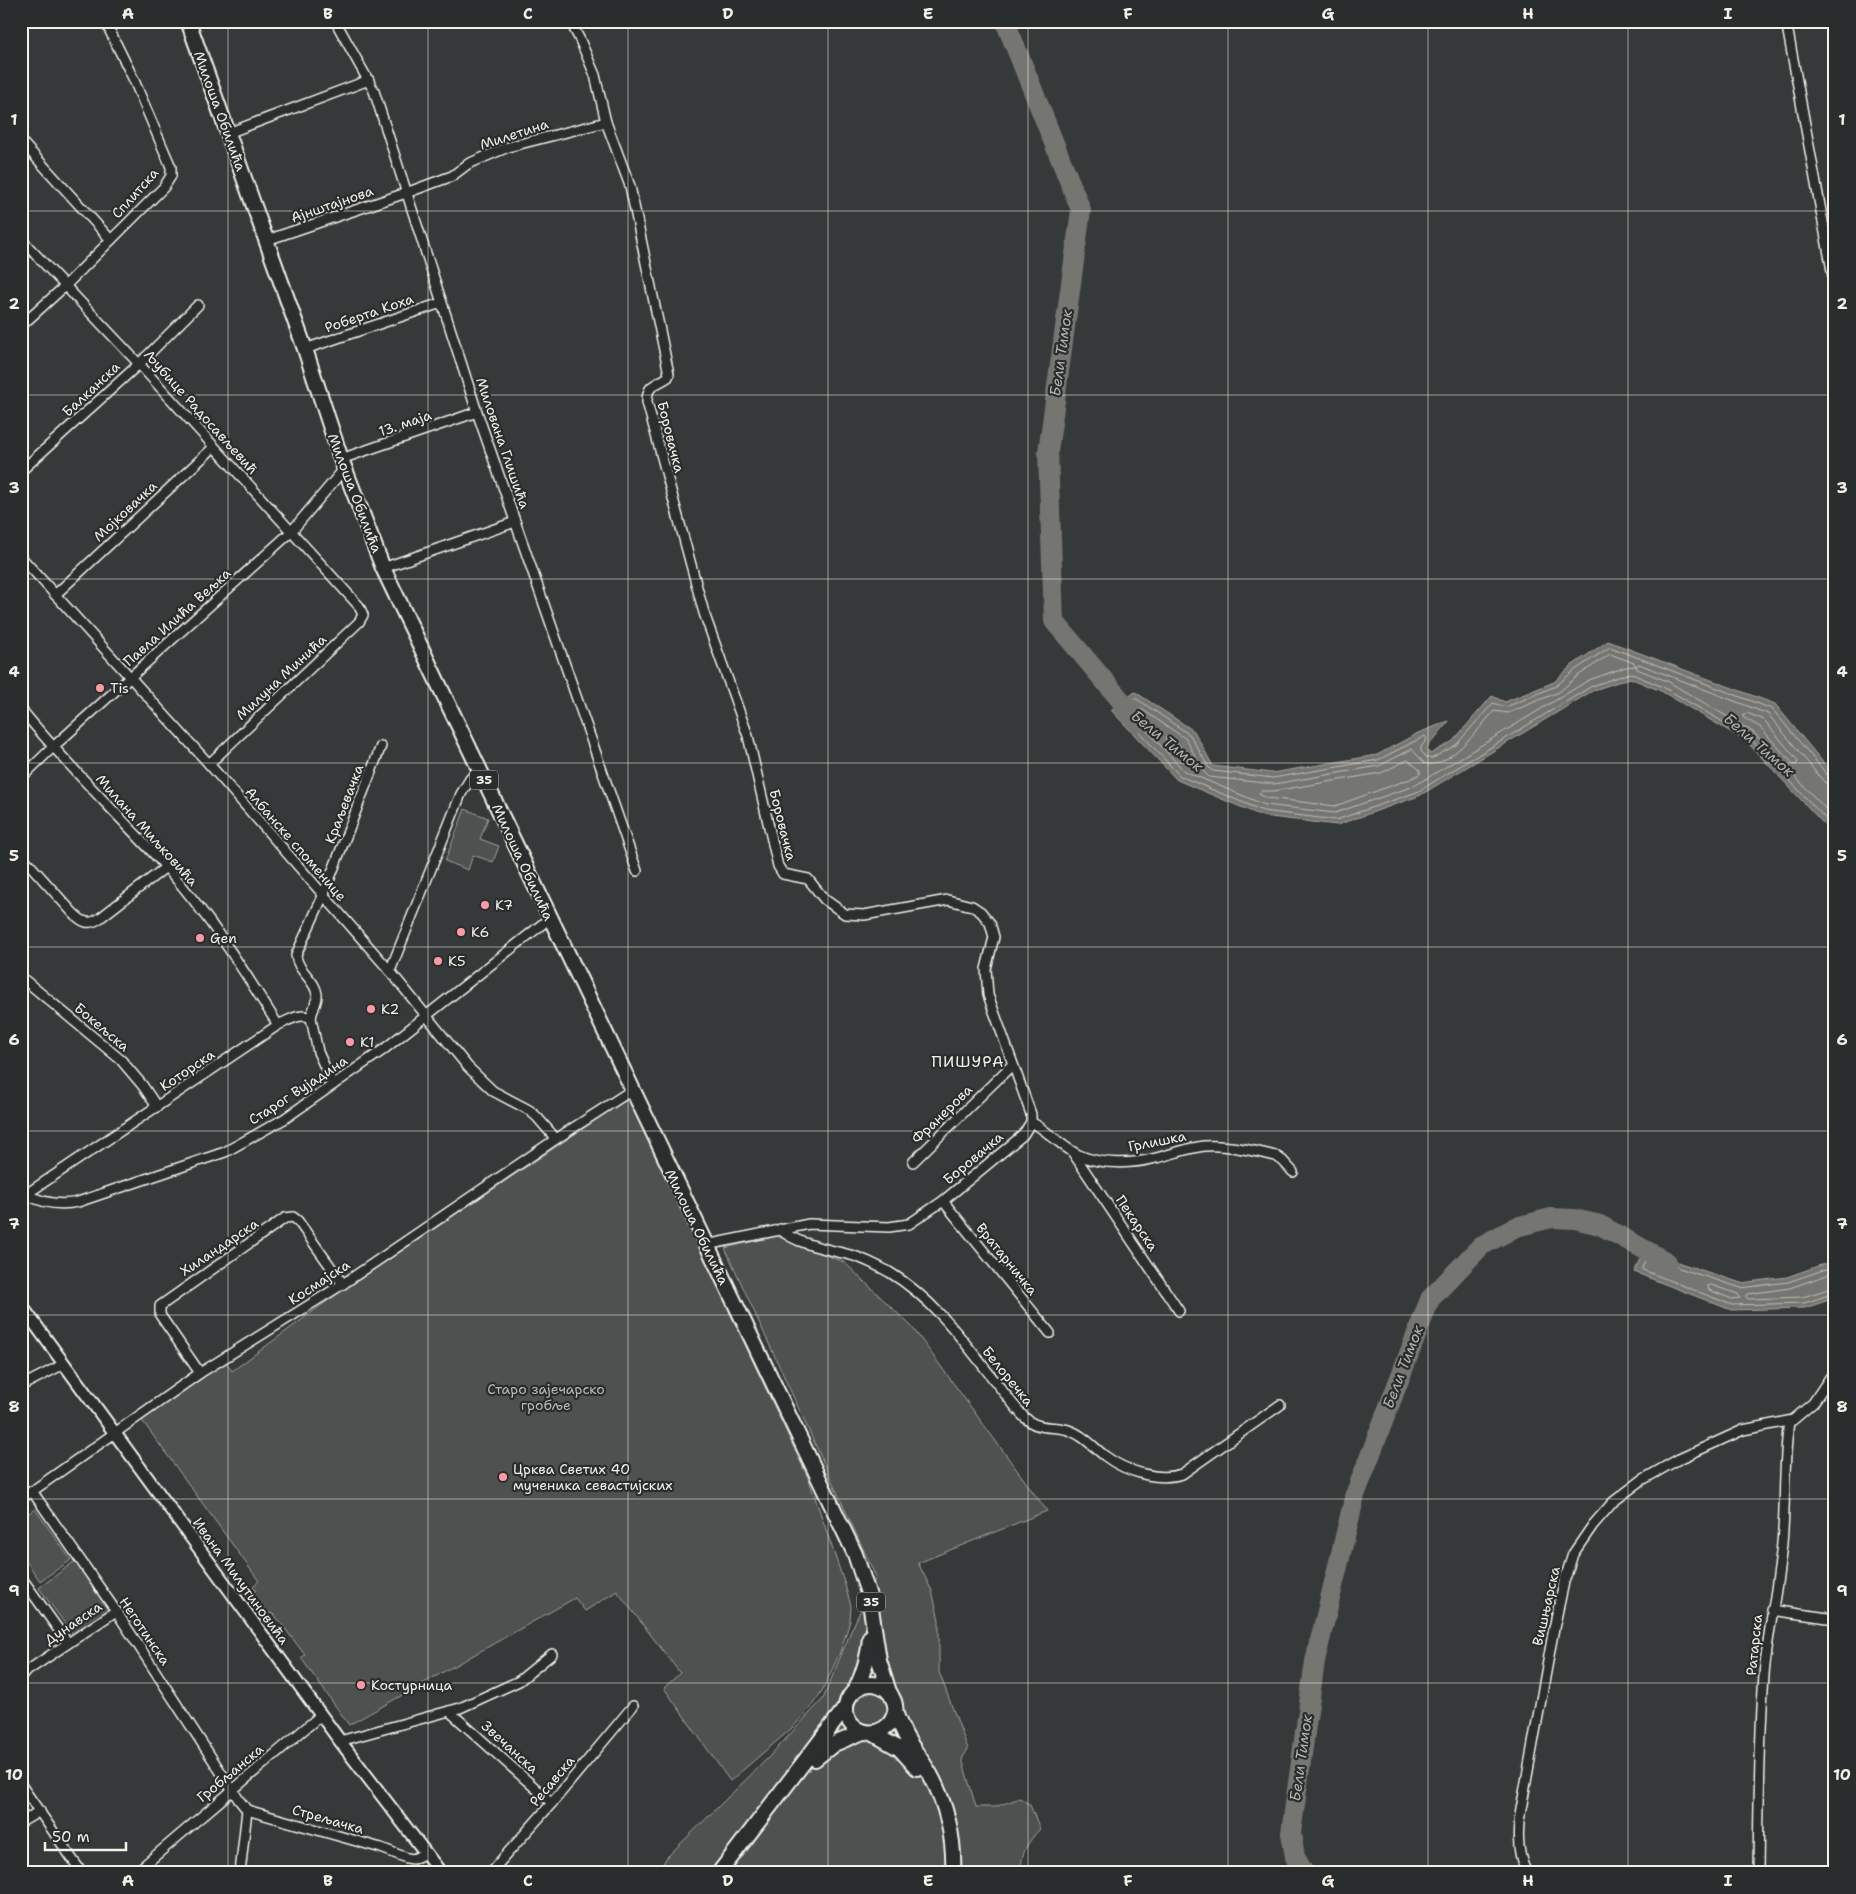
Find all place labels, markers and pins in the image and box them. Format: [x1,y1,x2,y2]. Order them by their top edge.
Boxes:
place label: Tis [110,679,129,697]
marker: Tis [94,682,106,694]
place label: K7 [495,896,513,914]
marker: K7 [479,899,491,911]
place label: K6 [471,923,489,941]
marker: K6 [455,926,467,938]
place label: Gen [210,929,237,947]
marker: Gen [194,932,206,944]
place label: K5 [448,952,465,970]
marker: K5 [432,955,444,967]
place label: K2 [381,1000,399,1018]
marker: K2 [365,1003,377,1015]
place label: K1 [360,1033,374,1051]
marker: K1 [344,1036,356,1048]
place label: Црква Светих 40 мученика севастијских [513,1460,673,1494]
marker: Црква Светих 40 мученика севастијских [497,1471,509,1483]
place label: Костурница [371,1676,453,1694]
marker: Костурница [355,1679,367,1691]

